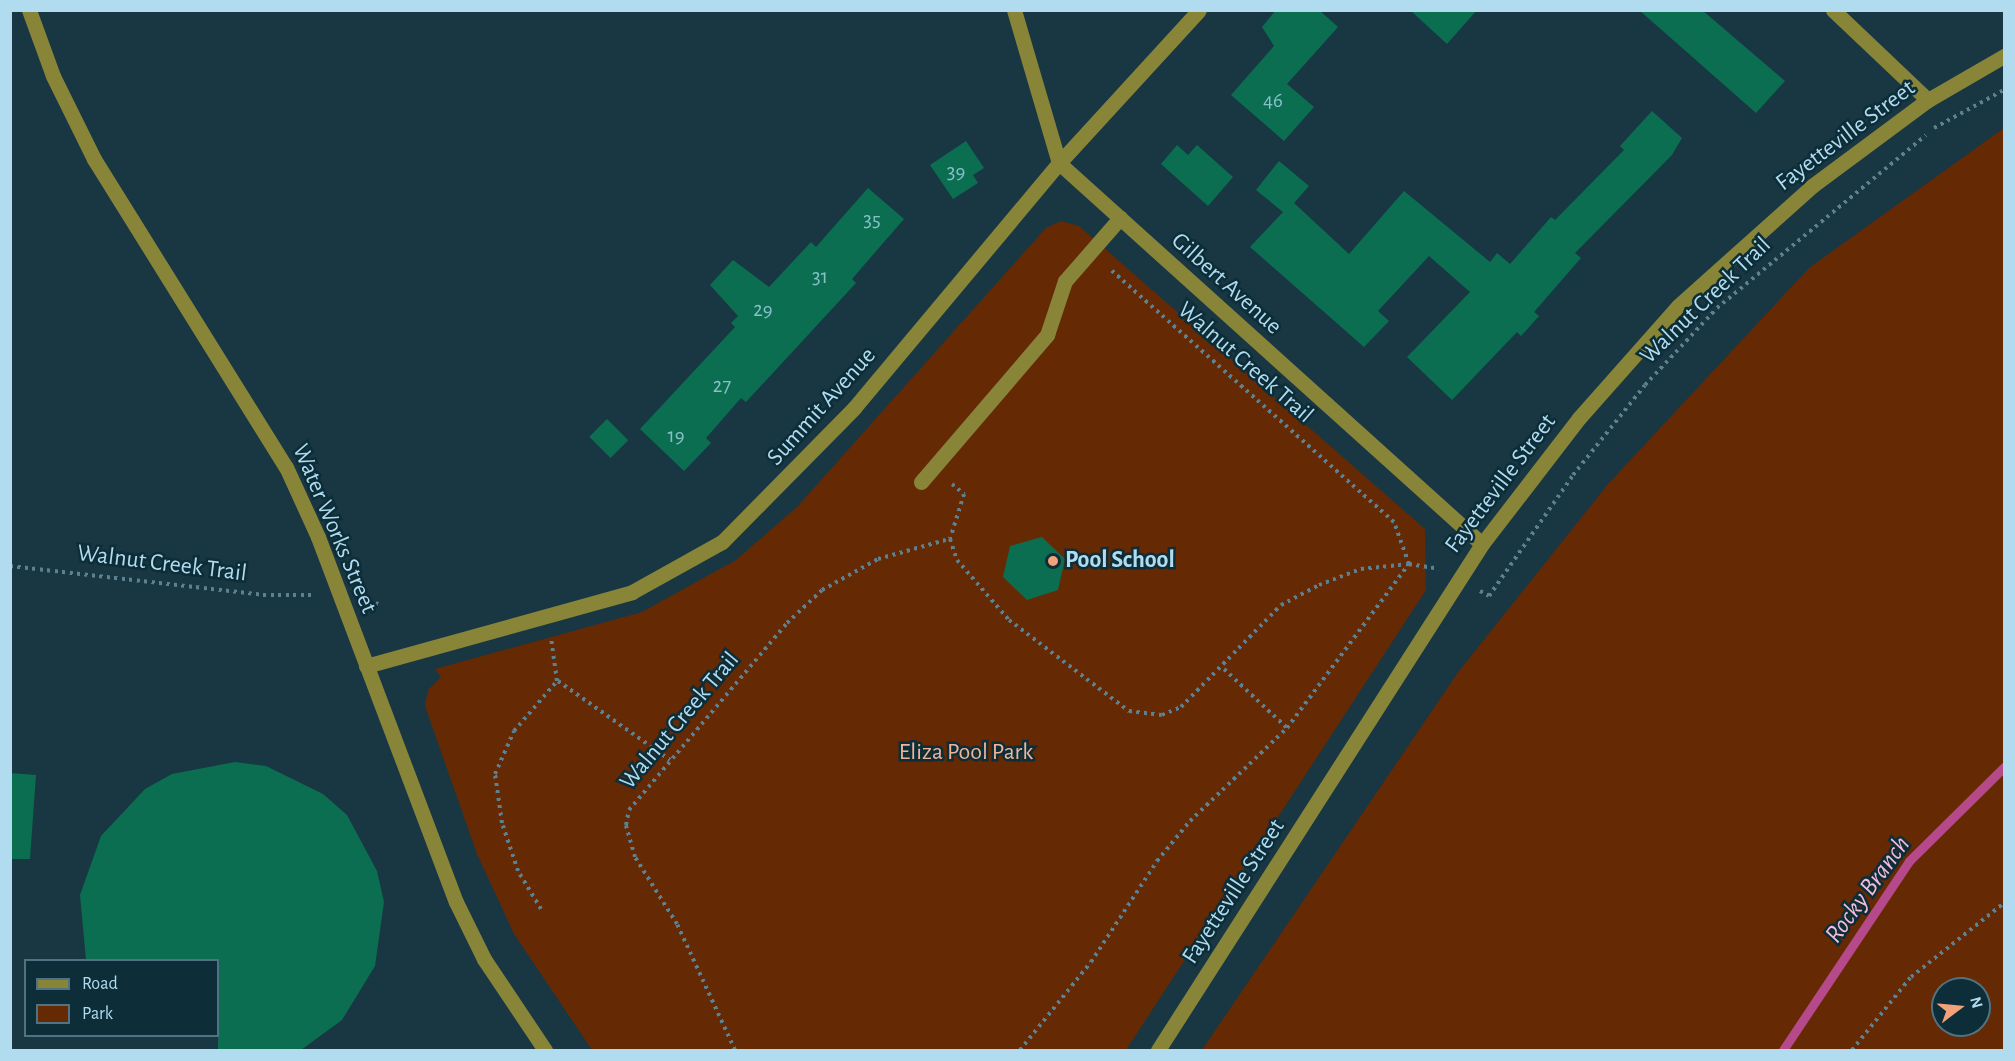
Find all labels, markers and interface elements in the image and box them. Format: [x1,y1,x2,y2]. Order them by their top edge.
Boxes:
street label: Fayetteville Street [1771,74,1921,198]
house number: 46 [1263,88,1283,114]
house number: 39 [947,159,965,185]
house number: 35 [863,207,881,233]
street label: Gilbert Avenue [1165,227,1287,341]
street label: Walnut Creek Trail [1635,231,1777,371]
house number: 31 [812,264,828,290]
street label: Walnut Creek Trail [1171,296,1319,430]
house number: 29 [753,297,773,323]
street label: Summit Avenue [761,342,883,472]
house number: 27 [713,373,731,399]
street label: Fayetteville Street [1439,409,1563,559]
house number: 19 [667,423,685,449]
street label: Water Works Street [285,440,383,618]
street label: Walnut Creek Trail [76,539,248,589]
place label: Pool School [1065,547,1175,575]
marker: Pool School [1046,554,1060,568]
street label: Walnut Creek Trail [614,646,746,796]
park label: Eliza Pool Park [899,739,1033,767]
street label: Fayetteville Street [1176,814,1292,970]
water label: Rocky Branch [1819,830,1917,950]
legend [24,959,219,1037]
text: Road [82,975,118,993]
north arrow [1931,977,1991,1037]
text: N [1967,995,1986,1010]
text: Park [82,1005,113,1023]

